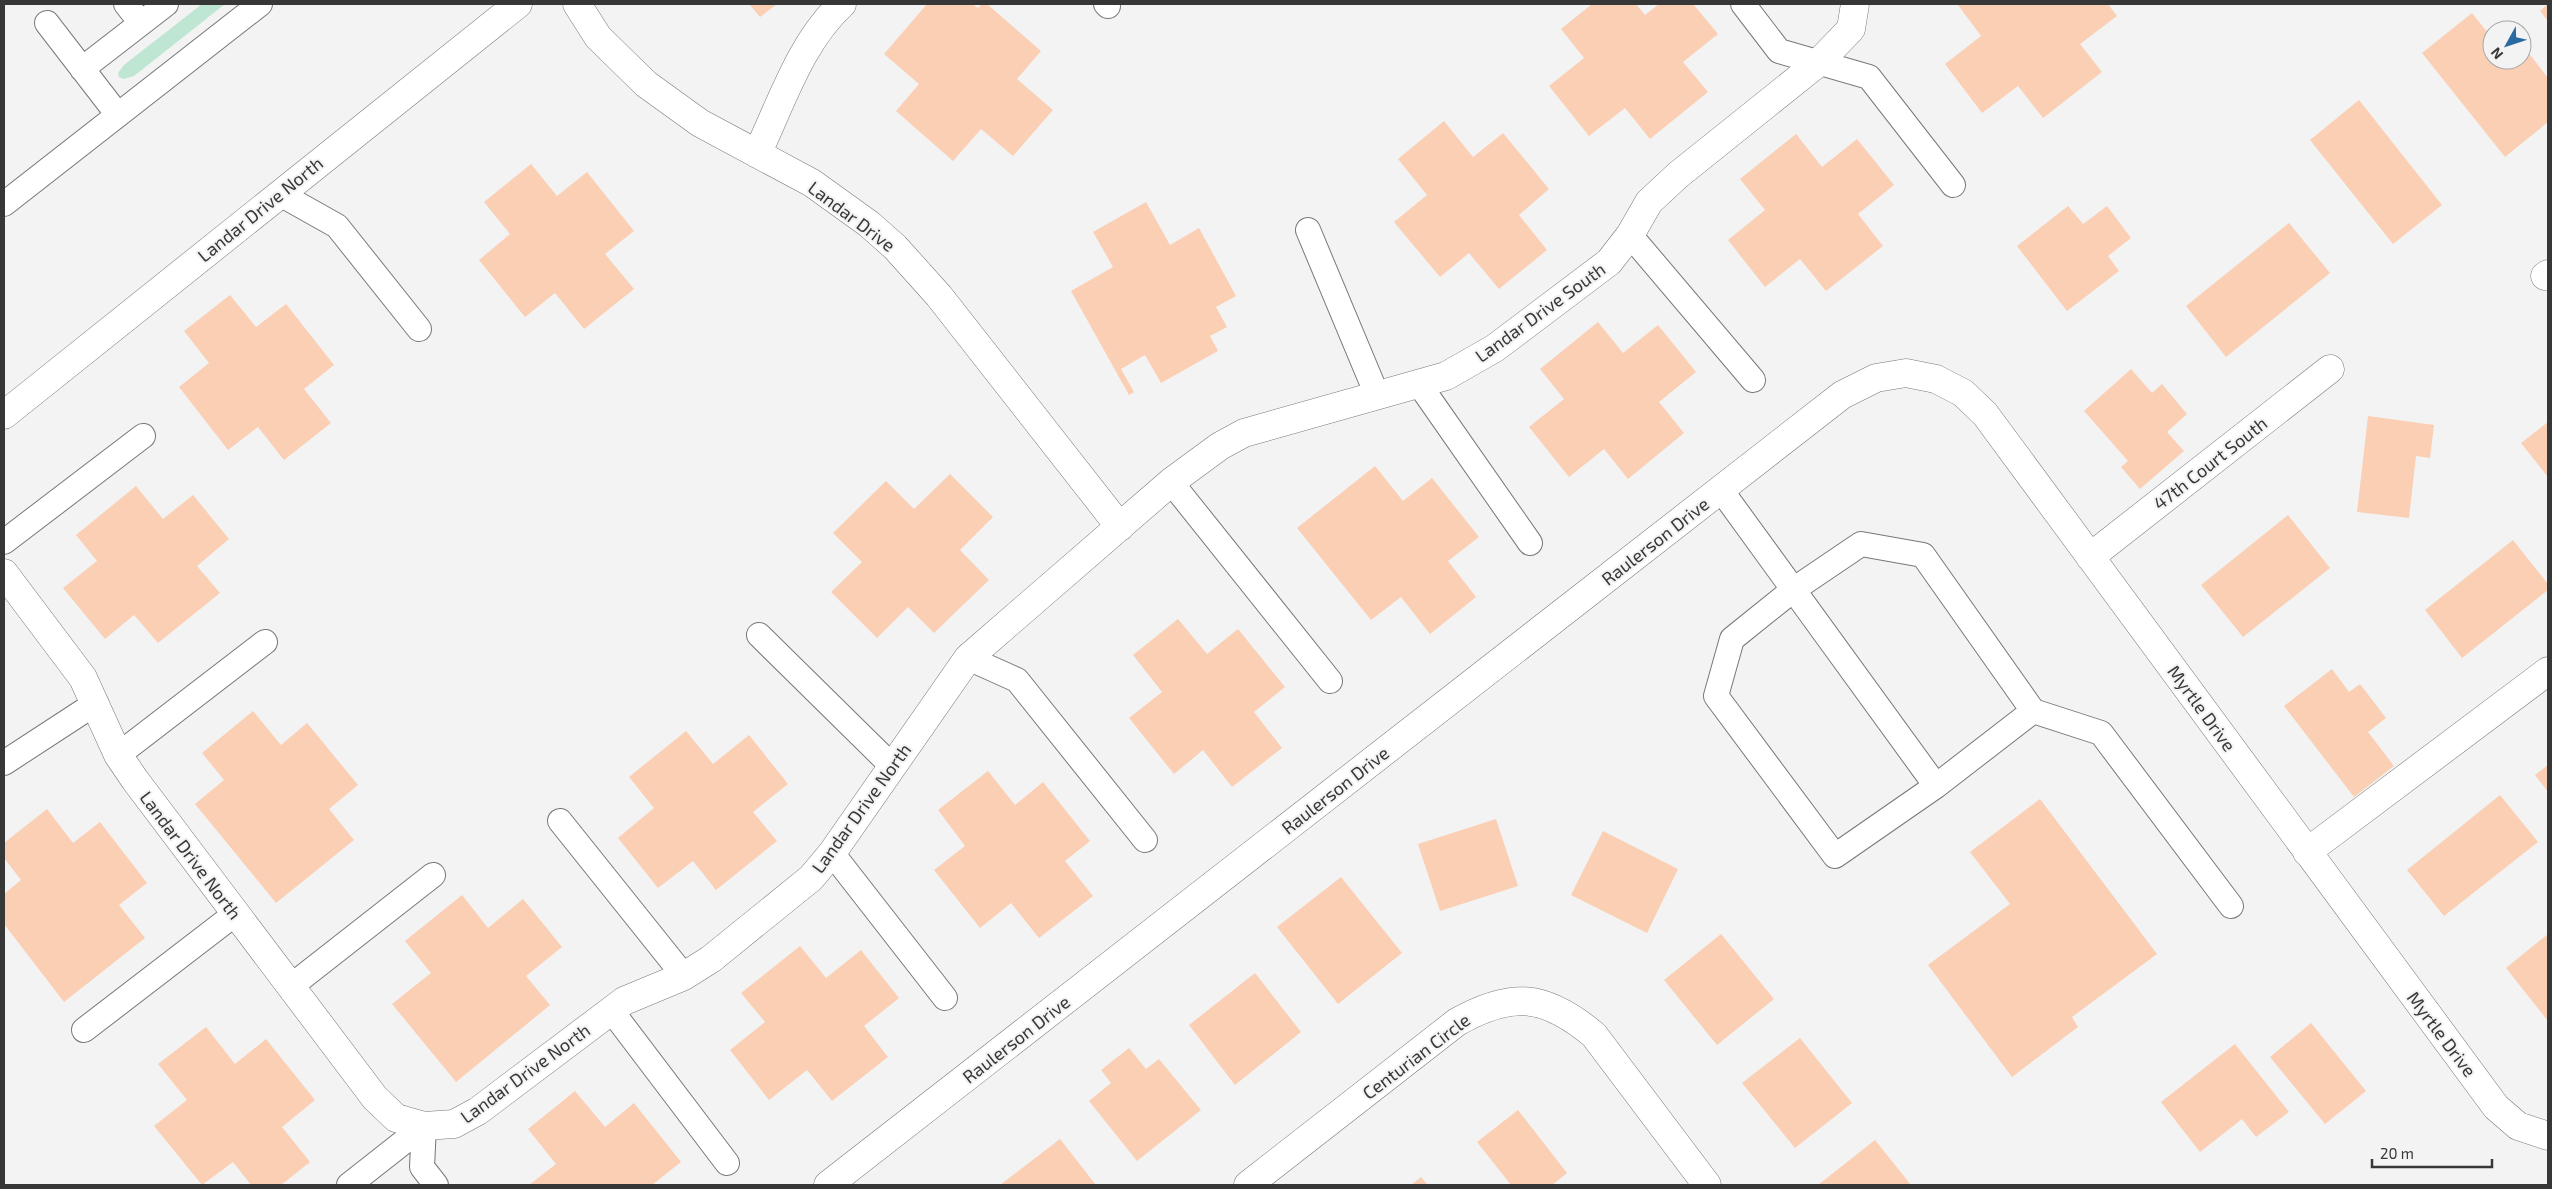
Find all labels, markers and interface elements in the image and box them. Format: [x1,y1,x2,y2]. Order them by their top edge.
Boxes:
north arrow [2482,20,2532,70]
text: N [2487,44,2506,63]
street label: Landar Drive North [193,152,327,266]
street label: Landar Drive [804,176,900,256]
street label: Landar Drive South [1471,257,1609,367]
street label: 47th Court South [2149,412,2271,514]
street label: Raulerson Drive [1597,492,1713,590]
street label: Myrtle Drive [2163,661,2241,755]
street label: Landar Drive North [807,739,915,877]
street label: Raulerson Drive [1277,741,1393,839]
street label: Landar Drive North [136,787,246,923]
street label: Myrtle Drive [2403,987,2481,1081]
street label: Raulerson Drive [958,990,1074,1088]
street label: Centurian Circle [1358,1008,1474,1104]
street label: Landar Drive North [456,1019,594,1127]
scale bar [2372,1136,2492,1168]
text: 20 m [2380,1144,2414,1162]

